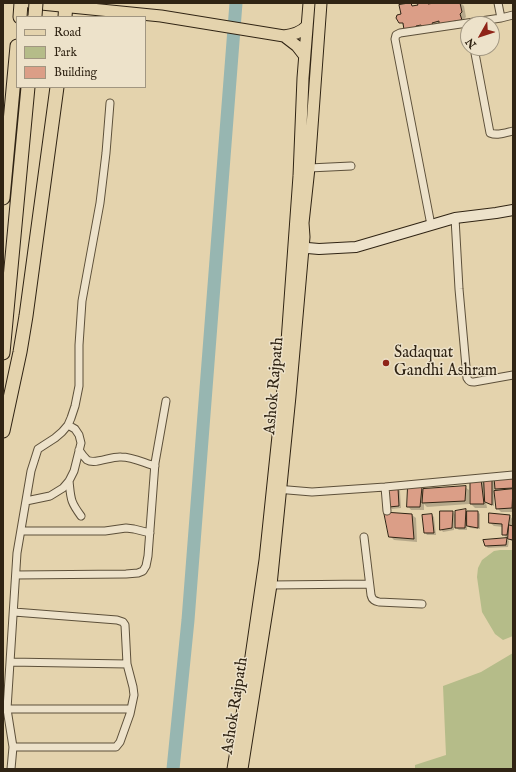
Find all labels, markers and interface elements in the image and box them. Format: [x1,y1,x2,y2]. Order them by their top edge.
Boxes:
legend [16,16,146,88]
north arrow [460,16,500,56]
text: Road [54,25,81,40]
text: N [463,35,480,51]
text: Park [54,45,77,60]
text: Building [54,65,97,80]
street label: Ashok Rajpath [261,336,289,436]
place label: Sadaquat Gandhi Ashram [394,344,497,382]
marker: Sadaquat Gandhi Ashram [381,358,391,368]
street label: Ashok Rajpath [219,656,253,756]

